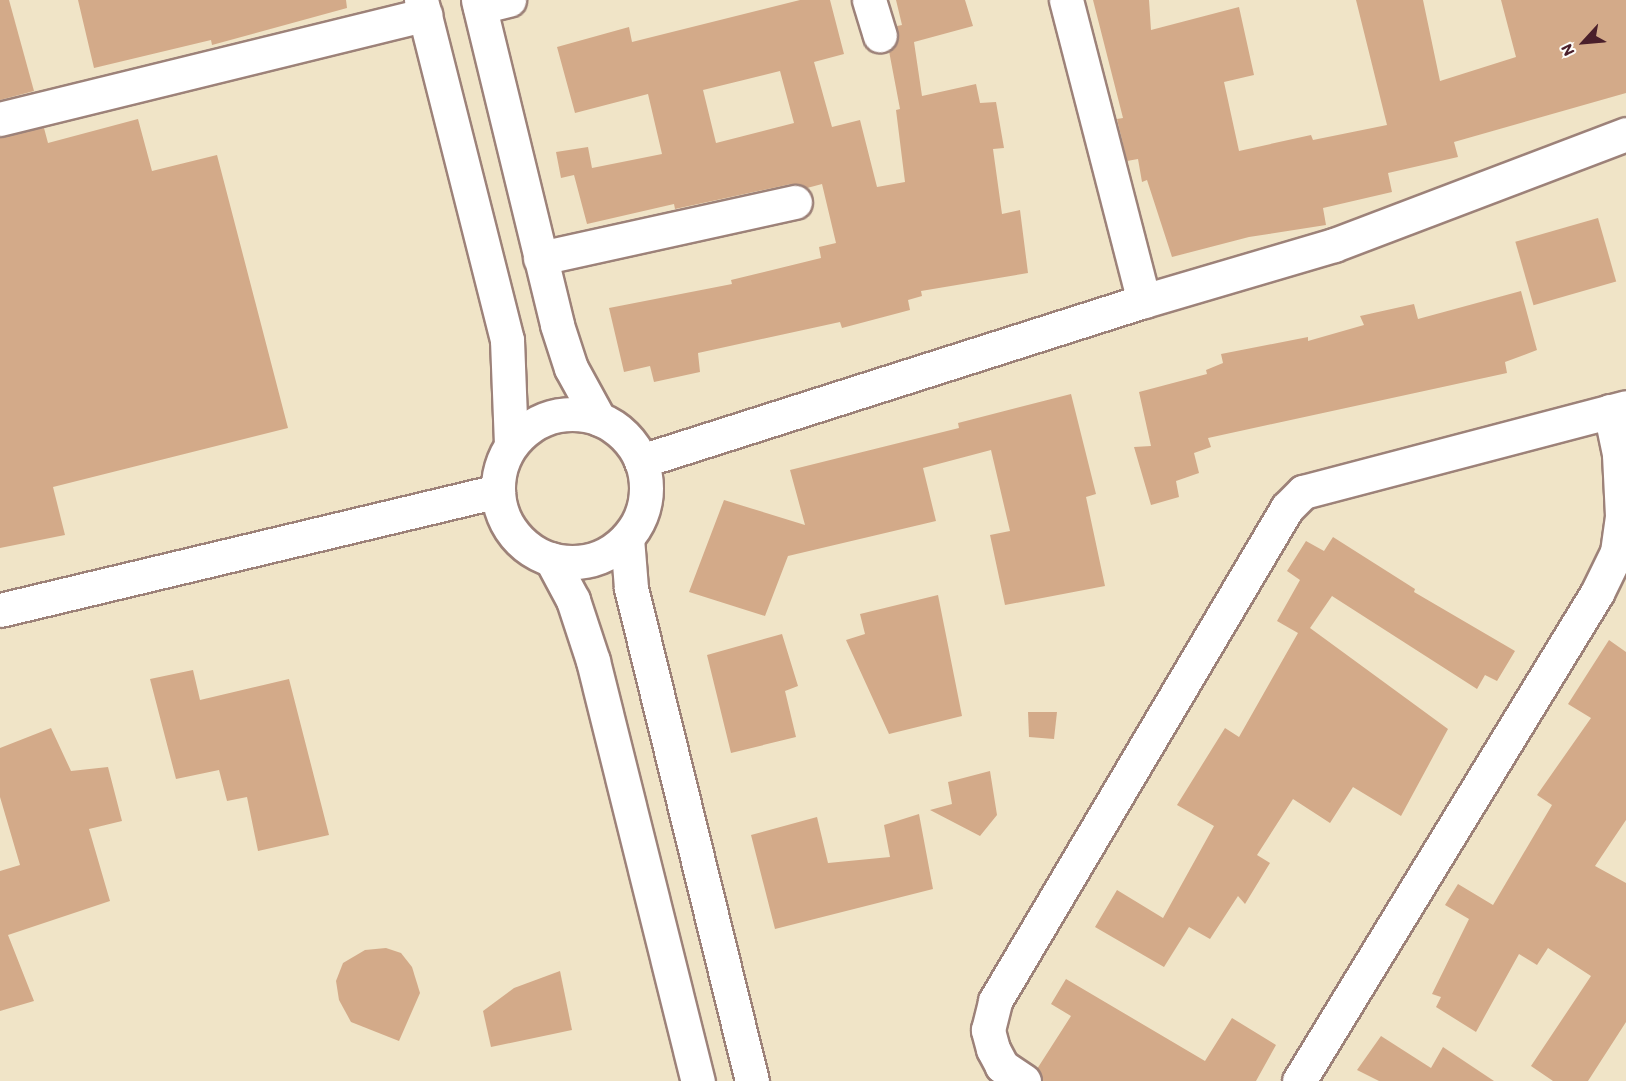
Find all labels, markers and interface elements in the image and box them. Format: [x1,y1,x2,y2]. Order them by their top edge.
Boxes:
north arrow [1554,12,1614,72]
text: N [1556,41,1578,59]

